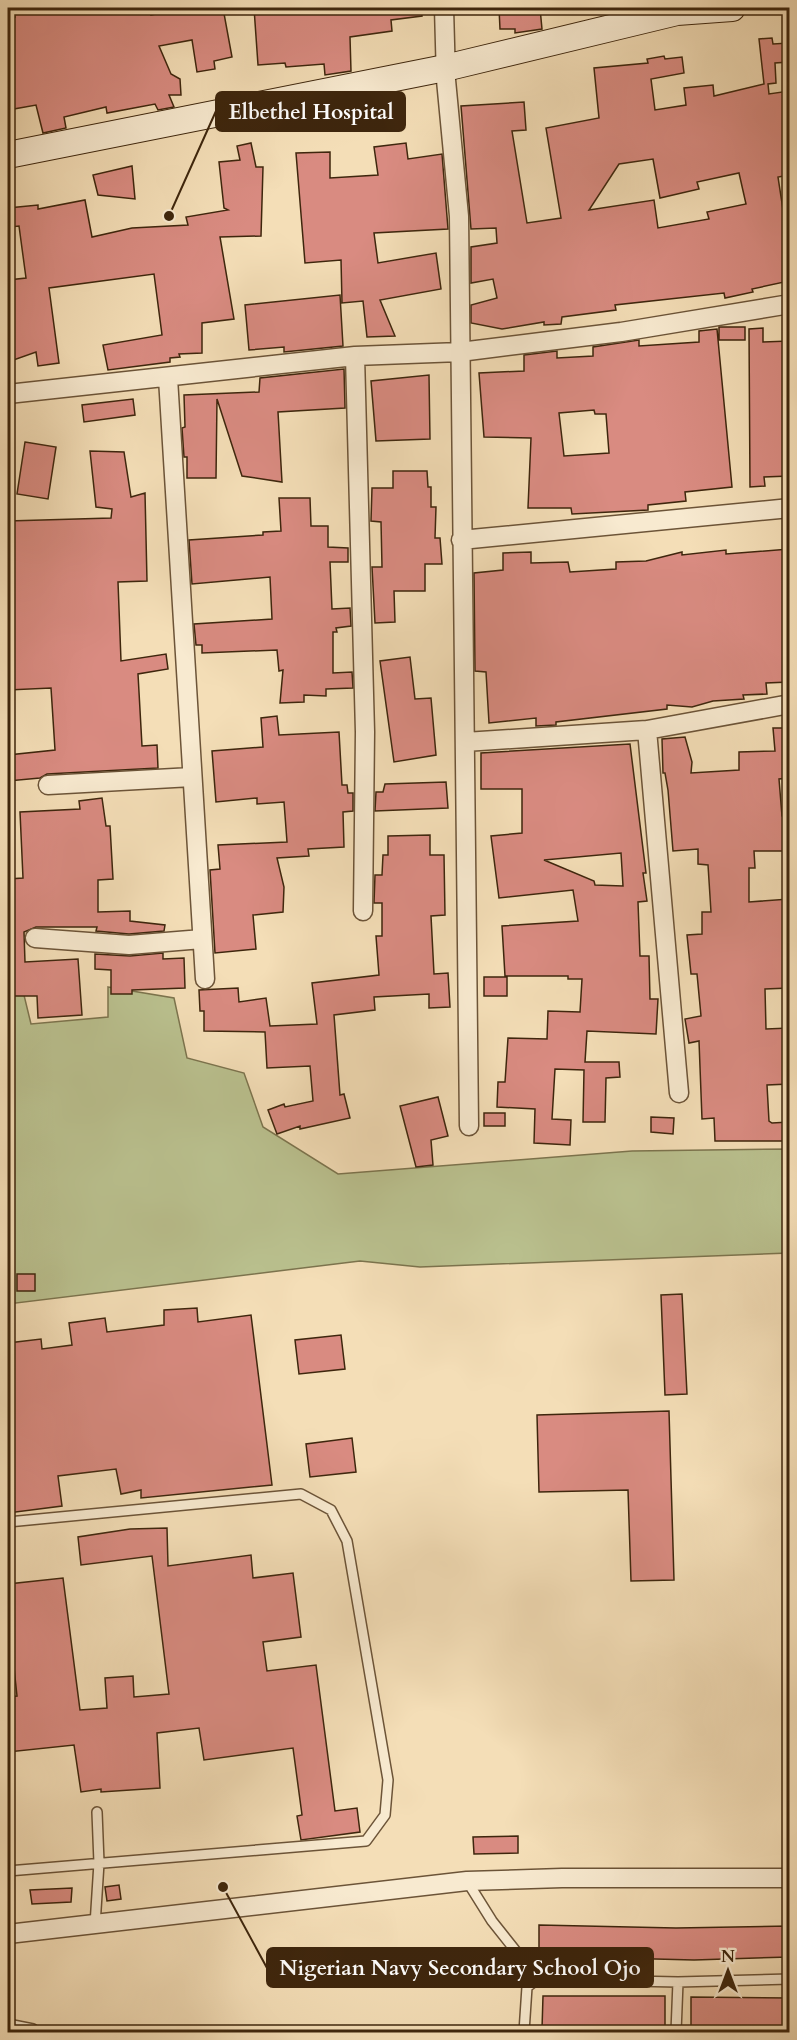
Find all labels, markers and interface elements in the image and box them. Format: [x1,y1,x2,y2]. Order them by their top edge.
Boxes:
callout: Elbethel Hospital [216,92,405,131]
text: Elbethel Hospital [228,98,394,127]
north arrow [698,1941,758,2001]
text: N [721,1946,735,1968]
callout: Nigerian Navy Secondary School Ojo [267,1948,653,1987]
text: Nigerian Navy Secondary School Ojo [279,1954,641,1983]

